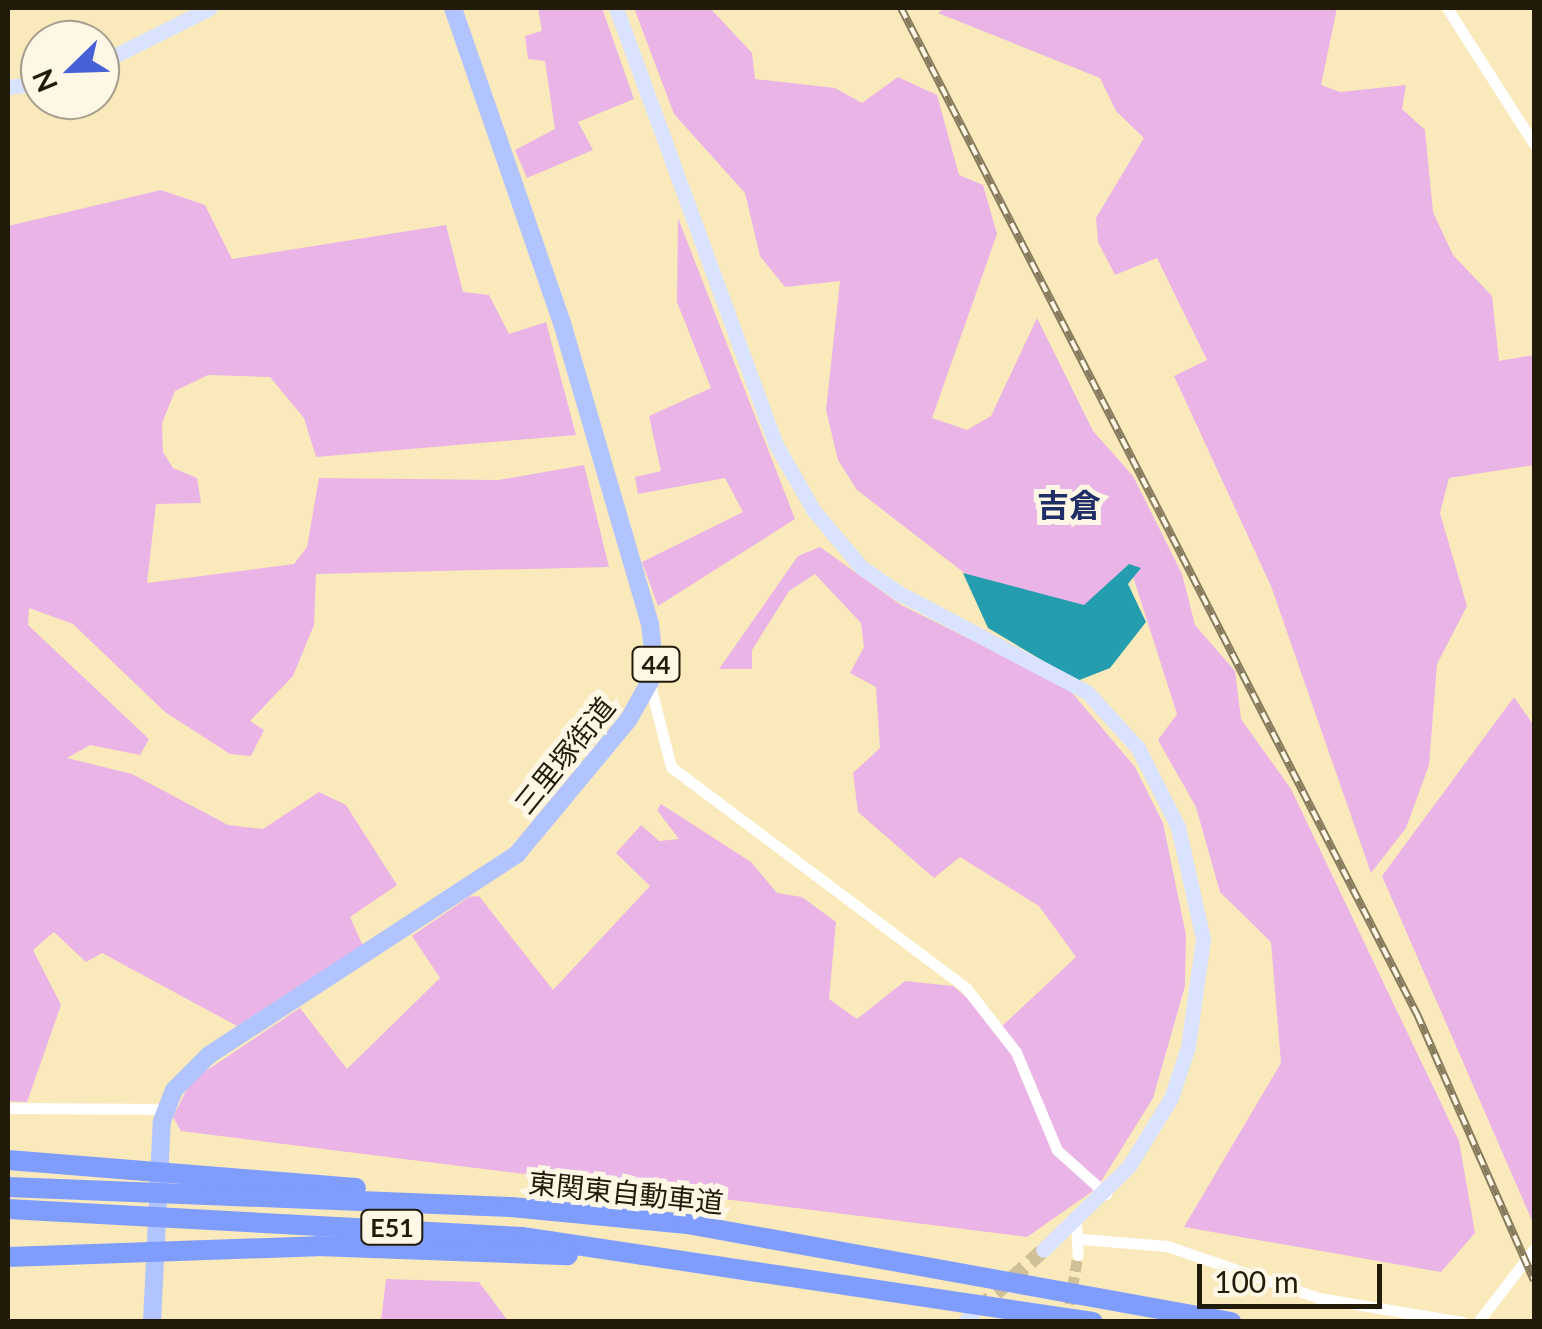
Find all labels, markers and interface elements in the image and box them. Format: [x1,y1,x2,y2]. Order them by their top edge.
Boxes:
north arrow [20,20,120,120]
text: N [24,64,64,98]
district label: 吉倉 [1037,486,1101,524]
road number: 44 [631,644,681,684]
street label: 三里塚街道 [507,690,621,820]
street label: 東関東自動車道 [527,1165,725,1219]
road number: E51 [360,1207,424,1247]
scale bar [1202,1244,1387,1306]
text: 100 m [1214,1263,1299,1299]

